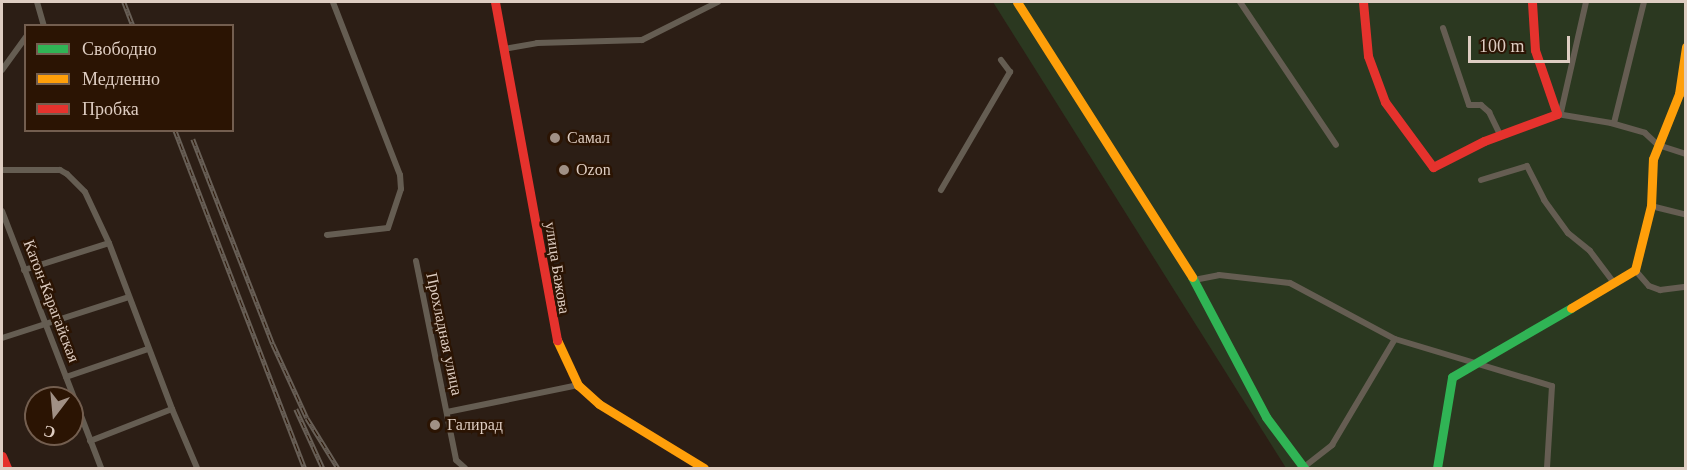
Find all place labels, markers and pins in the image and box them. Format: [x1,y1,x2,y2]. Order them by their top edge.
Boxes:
place label: Самал [567,128,610,148]
marker: Самал [548,131,562,145]
place label: Ozon [576,160,611,180]
marker: Ozon [557,163,571,177]
place label: Галирад [447,415,503,435]
marker: Галирад [428,418,442,432]

